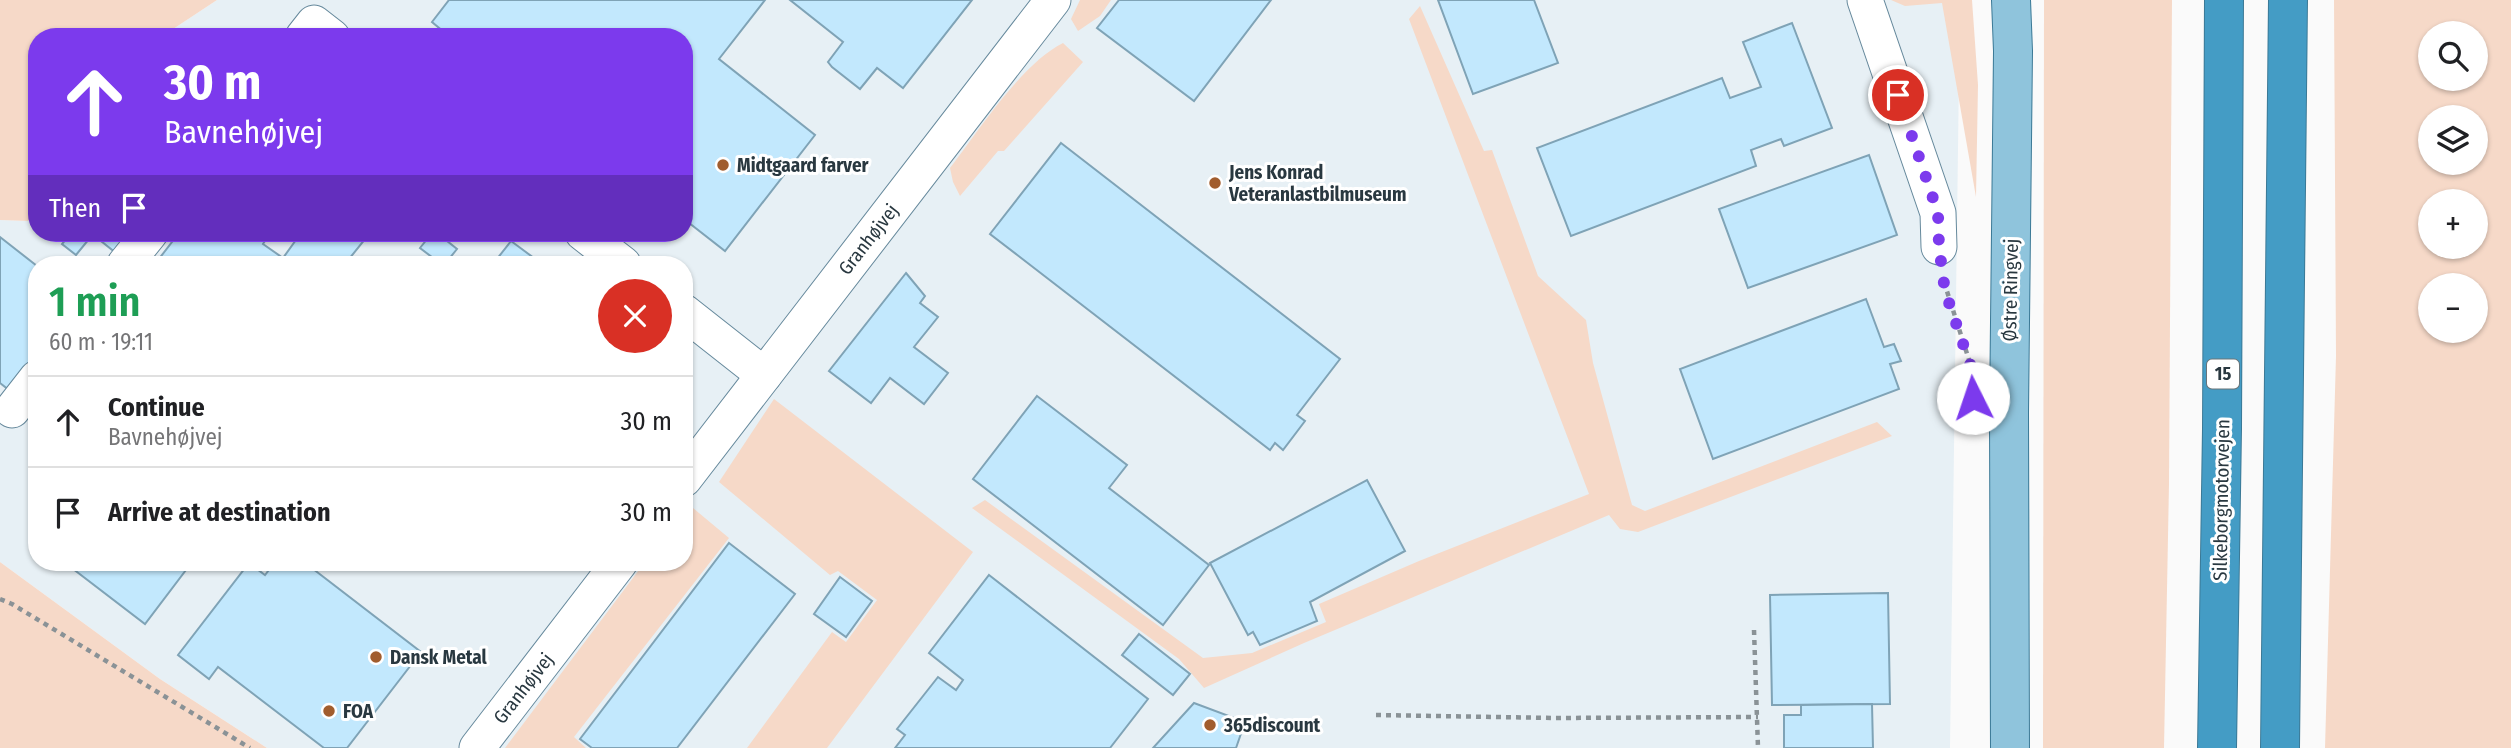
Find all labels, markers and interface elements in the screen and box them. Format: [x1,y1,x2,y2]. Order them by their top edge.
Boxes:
map controls [2418,21,2488,343]
button: search [2418,21,2488,91]
text: 30 m [164,53,262,112]
icon: ahead [49,56,140,147]
pin [1868,65,1928,125]
icon: arrive [1879,76,1917,114]
button: layers [2418,105,2488,175]
text: Bavnehøjvej [164,113,323,151]
place label: Midtgaard farver [737,154,870,177]
marker: Midtgaard farver [715,157,731,173]
place label: Jens Konrad Veteranlastbilmuseum [1228,161,1406,206]
marker: Jens Konrad Veteranlastbilmuseum [1207,175,1223,191]
icon: arrive [115,189,153,227]
button: + [2418,189,2488,259]
text: Then [49,193,101,224]
street label: Granhøjvej [834,199,903,279]
street label: Østre Ringvej [1998,238,2023,342]
button: − [2418,273,2488,343]
text: 1 min [49,277,140,327]
button: close [598,279,672,353]
text: 60 m · 19:11 [49,328,153,356]
road number: 15 [2207,360,2239,388]
position arrow [1936,361,2010,435]
text: Continue [108,392,205,423]
icon: ahead [49,403,87,441]
text: 30 m [621,406,672,437]
street label: Silkeborgmotorvejen [2209,419,2234,581]
text: Bavnehøjvej [108,423,223,451]
icon: arrive [49,494,87,532]
text: Arrive at destination [108,497,331,528]
text: 30 m [621,497,672,528]
place label: Dansk Metal [390,646,488,669]
street label: Granhøjvej [489,648,558,728]
marker: Dansk Metal [368,649,384,665]
place label: FOA [343,700,374,723]
marker: FOA [321,703,337,719]
place label: 365discount [1223,714,1321,737]
marker: 365discount [1202,717,1218,733]

